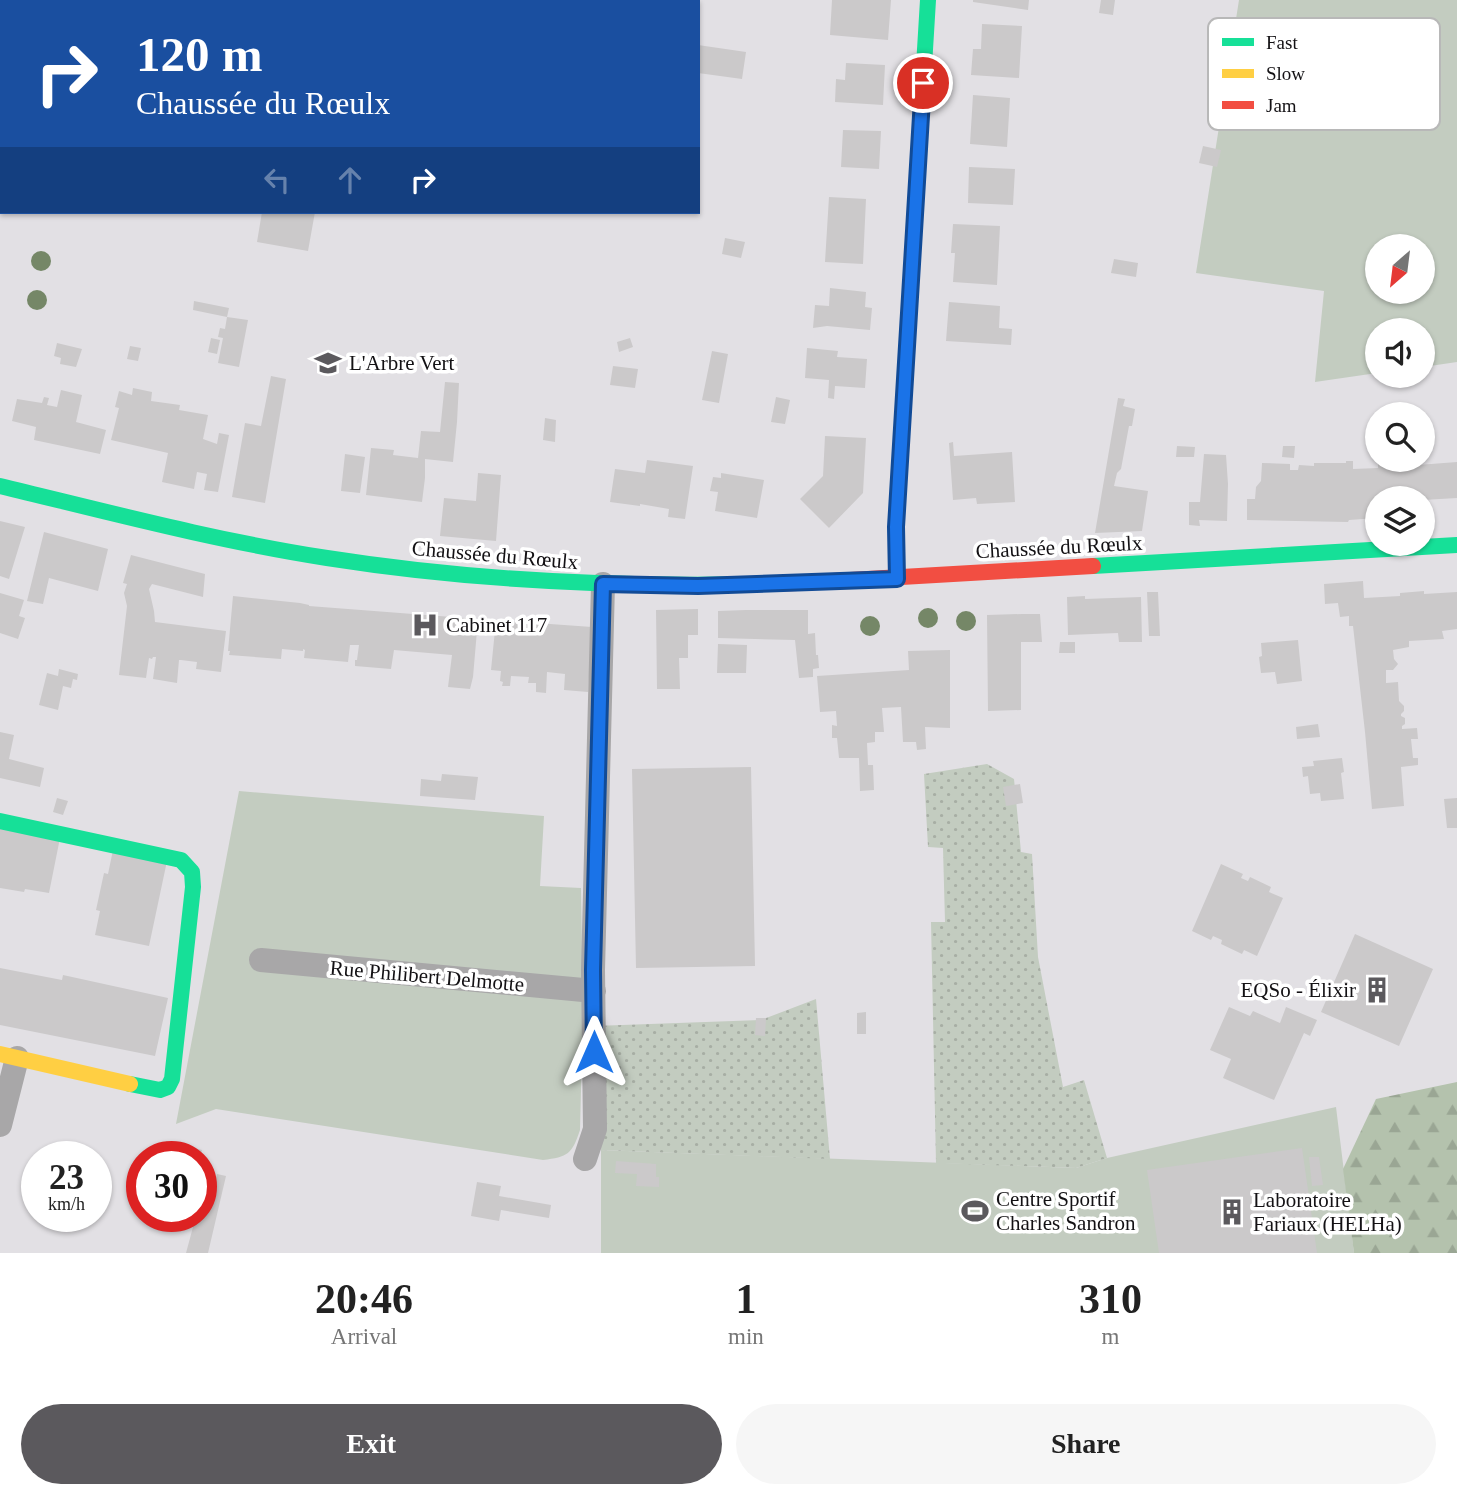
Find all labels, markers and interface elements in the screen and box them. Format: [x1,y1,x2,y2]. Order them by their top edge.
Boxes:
legend [1208,18,1440,130]
text: 120 m [136,27,263,82]
icon: right [21,28,112,119]
text: Fast [1266,32,1298,53]
pin [893,53,953,113]
text: Slow [1266,63,1305,84]
icon: arrive [904,64,942,102]
text: Chaussée du Rœulx [136,85,390,121]
text: Jam [1266,95,1297,116]
icon: left [258,161,296,199]
icon: ahead [331,161,369,199]
icon: right [404,161,442,199]
north arrow [1365,234,1435,304]
map controls [1365,234,1435,556]
button: sound [1365,318,1435,388]
school or university icon: L'Arbre Vert [313,348,343,378]
place label: L'Arbre Vert [349,351,455,375]
button: search [1365,402,1435,472]
button: layers [1365,486,1435,556]
street label: Chaussée du Rœulx [975,531,1143,563]
street label: Chaussée du Rœulx [411,536,580,574]
hospital icon: Cabinet 117 [410,610,440,640]
place label: Cabinet 117 [446,613,547,637]
street label: Rue Philibert Delmotte [329,956,525,996]
building icon: EQSo - Élixir [1362,975,1392,1005]
place label: EQSo - Élixir [1241,978,1356,1002]
position arrow [557,1015,631,1089]
speed limit sign: 30 [126,1141,217,1232]
text: 23 [49,1158,84,1197]
place label: Centre Sportif Charles Sandron [996,1187,1136,1235]
place label: Laboratoire Fariaux (HELHa) [1253,1188,1402,1236]
text: km/h [48,1194,85,1214]
sports icon: Centre Sportif Charles Sandron [960,1196,990,1226]
building icon: Laboratoire Fariaux (HELHa) [1217,1197,1247,1227]
text: 20:46 [315,1276,413,1322]
text: 1 [735,1276,756,1322]
text: 310 [1079,1276,1142,1322]
text: Arrival [331,1324,397,1349]
text: min [728,1324,764,1349]
text: m [1101,1324,1119,1349]
button: Exit [21,1404,722,1484]
button: Share [736,1404,1436,1484]

